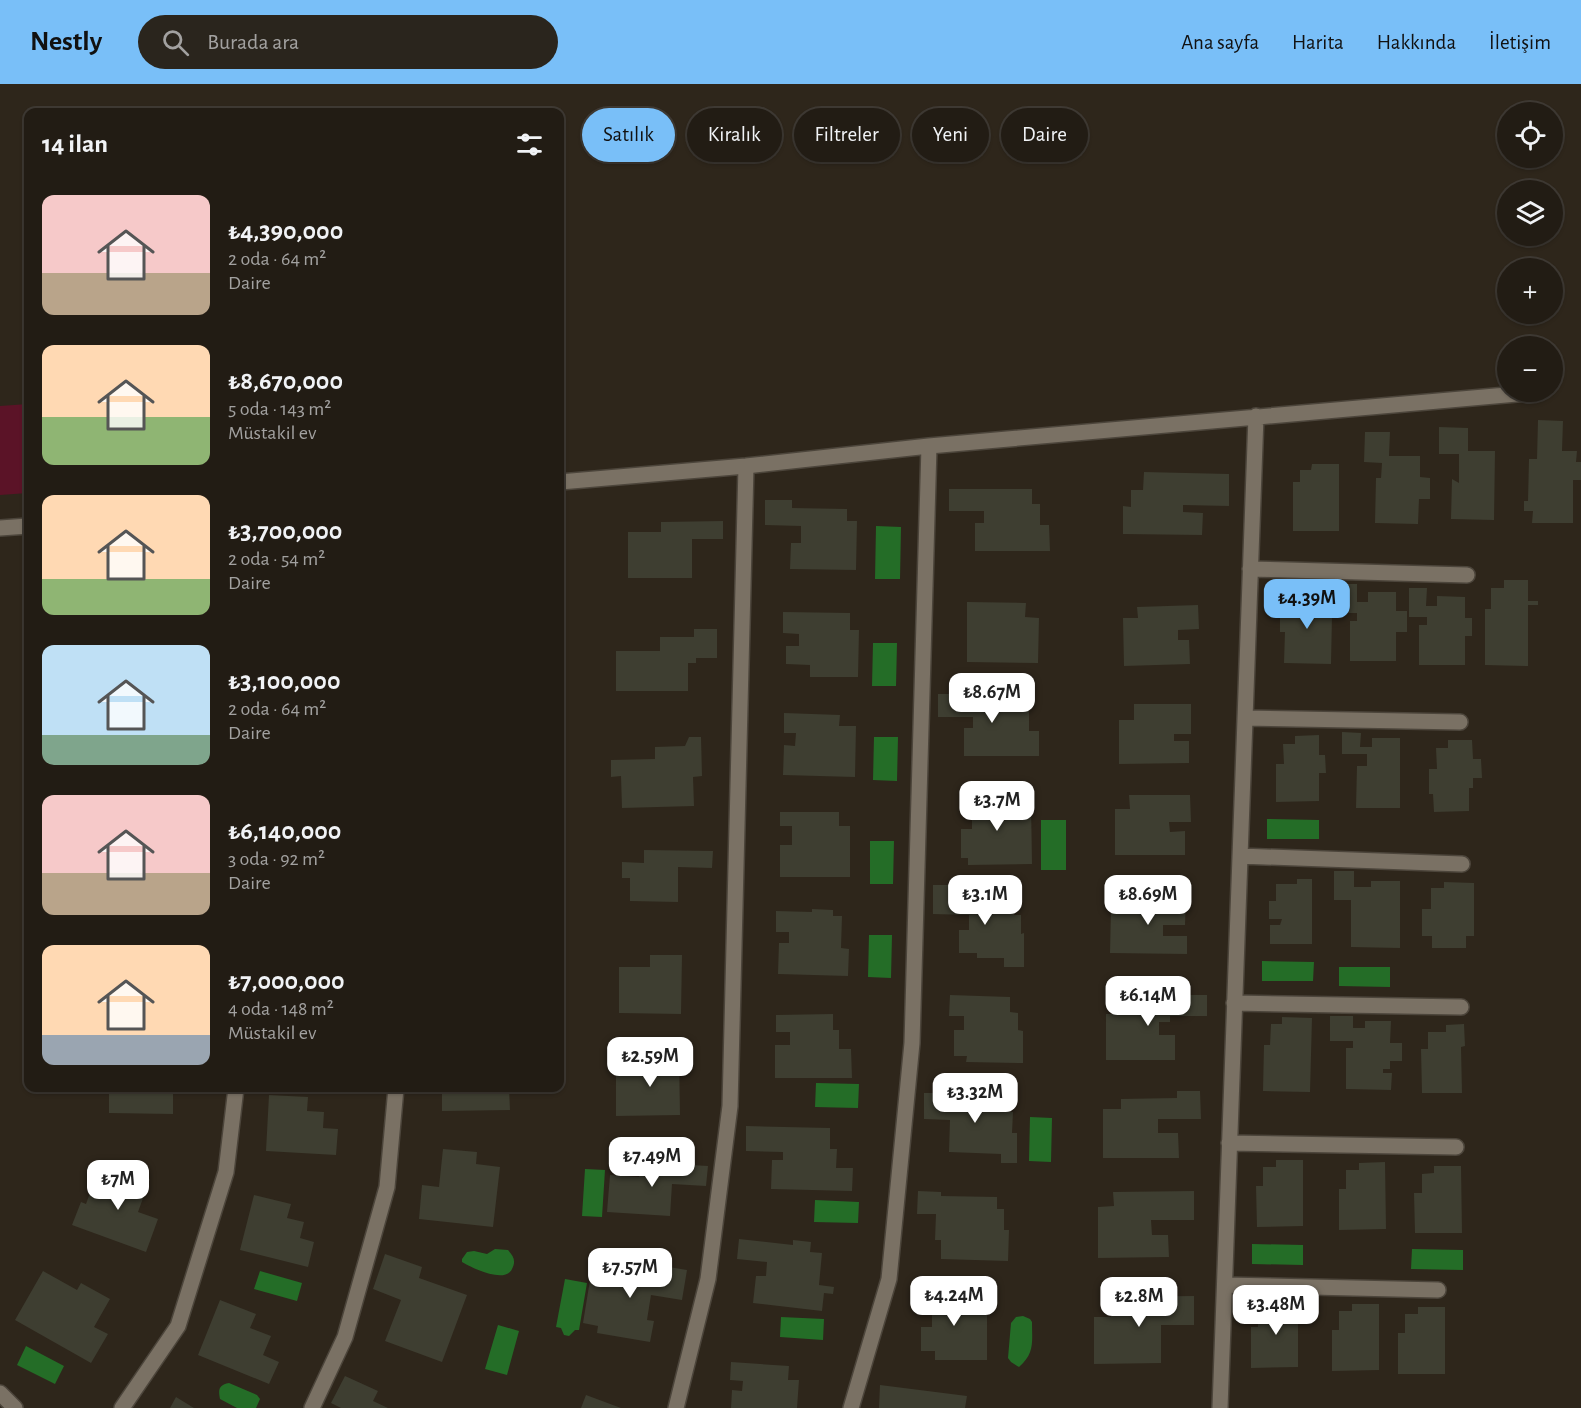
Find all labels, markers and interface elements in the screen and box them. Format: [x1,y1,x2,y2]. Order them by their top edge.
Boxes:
search box [138,15,558,69]
icon: search [159,26,192,59]
text: Nestly [30,28,102,56]
text: Burada ara [207,31,299,53]
text: Ana sayfa [1181,32,1259,53]
text: Harita [1292,32,1344,53]
text: Hakkında [1377,32,1456,53]
text: İletişim [1489,32,1551,53]
map controls [1497,102,1563,402]
button: locate [1497,102,1563,168]
chip: Satılık [582,108,675,162]
chip: Kiralık [687,108,782,162]
chip: Filtreler [794,108,900,162]
chip: Yeni [912,108,989,162]
chip: Daire [1001,108,1088,162]
icon: filters [513,128,546,161]
text: 14 ilan [42,131,108,157]
button: layers [1497,180,1563,246]
text: ₺4,390,000 [228,218,343,244]
icon: home [90,219,162,291]
text: 2 oda · 64 m² [228,249,326,269]
button: + [1497,258,1563,324]
text: Daire [228,273,271,293]
button: − [1497,336,1563,402]
text: ₺8,670,000 [228,368,343,394]
icon: home [90,369,162,441]
text: 5 oda · 143 m² [228,399,331,419]
text: Müstakil ev [228,423,316,443]
text: ₺3,700,000 [228,518,342,544]
icon: home [90,519,162,591]
text: 2 oda · 54 m² [228,549,325,569]
text: Daire [228,573,271,593]
pin: ₺4.39M [1258,579,1356,630]
text: ₺4.39M [1278,588,1336,608]
text: ₺3,100,000 [228,668,340,694]
icon: home [90,669,162,741]
pin: ₺8.67M [943,673,1041,724]
text: ₺8.67M [963,682,1021,702]
text: 2 oda · 64 m² [228,699,326,719]
text: Daire [228,723,271,743]
pin: ₺3.7M [955,781,1039,832]
text: ₺3.7M [973,790,1021,810]
text: ₺6,140,000 [228,818,341,844]
icon: home [90,819,162,891]
text: 3 oda · 92 m² [228,849,325,869]
text: Daire [228,873,271,893]
pin: ₺3.1M [943,875,1027,926]
pin: ₺8.69M [1099,875,1197,926]
text: ₺3.1M [962,884,1008,904]
text: ₺8.69M [1118,884,1178,904]
text: ₺7,000,000 [228,968,345,994]
icon: home [90,969,162,1041]
pin: ₺6.14M [1099,976,1197,1027]
text: ₺6.14M [1120,985,1176,1005]
text: 4 oda · 148 m² [228,999,334,1019]
text: Müstakil ev [228,1023,316,1043]
pin: ₺2.59M [601,1037,699,1088]
text: ₺2.59M [621,1046,679,1066]
pin: ₺3.32M [926,1073,1024,1124]
text: ₺3.32M [947,1082,1003,1102]
pin: ₺7.49M [603,1137,701,1188]
text: ₺7.49M [623,1146,681,1166]
pin: ₺7M [89,1160,147,1211]
text: ₺7M [101,1169,135,1189]
pin: ₺7.57M [581,1248,679,1299]
text: ₺7.57M [602,1257,658,1277]
pin: ₺4.24M [905,1276,1003,1327]
pin: ₺2.8M [1097,1277,1181,1328]
text: ₺4.24M [924,1285,984,1305]
pin: ₺3.48M [1227,1285,1325,1336]
text: ₺2.8M [1114,1286,1164,1306]
text: ₺3.48M [1247,1294,1305,1314]

